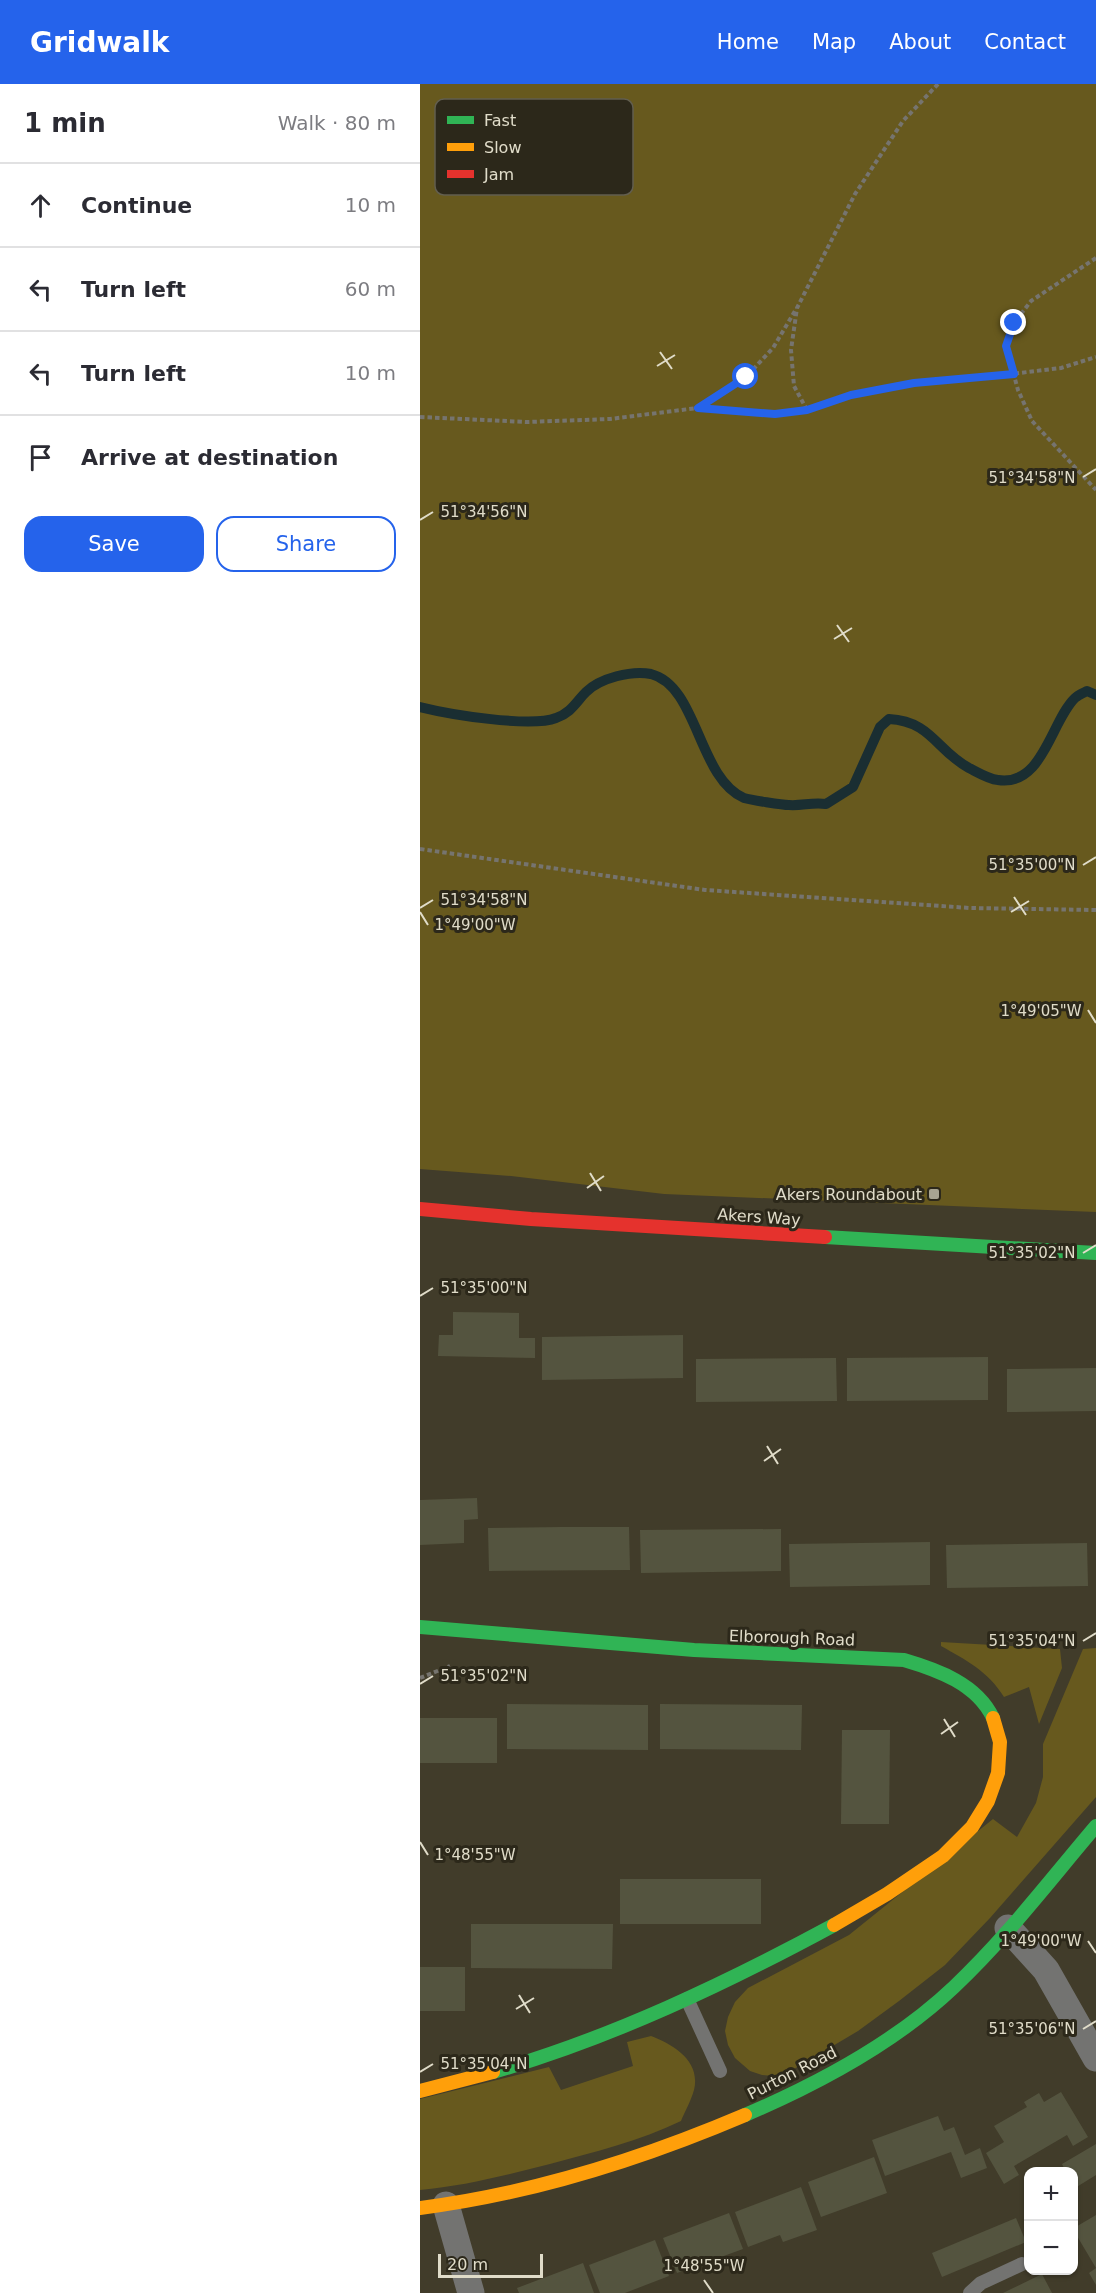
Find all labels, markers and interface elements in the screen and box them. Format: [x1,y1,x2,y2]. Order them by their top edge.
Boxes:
text: Gridwalk [30,26,169,59]
text: Home [717,30,779,54]
text: Map [812,30,856,54]
text: About [889,30,951,54]
text: Contact [984,30,1066,54]
legend [435,99,633,195]
text: 1 min [24,108,106,138]
text: Walk · 80 m [278,111,396,135]
text: Fast [484,111,516,130]
text: Slow [484,138,521,157]
text: Jam [483,165,514,184]
icon: ahead [24,189,57,222]
text: Continue [81,193,192,218]
text: 10 m [345,193,396,217]
icon: left [24,273,57,306]
text: Turn left [81,277,186,302]
text: 60 m [345,277,396,301]
route end [1000,309,1026,335]
icon: left [24,357,57,390]
text: Turn left [81,361,186,386]
text: 10 m [345,361,396,385]
route start [732,363,758,389]
icon: arrive [24,441,57,474]
text: Arrive at destination [81,445,338,470]
text: 51°34'58"N [988,469,1076,487]
text: 51°34'56"N [440,503,528,521]
button: Save [24,516,204,572]
button: Share [216,516,396,572]
text: 51°35'00"N [988,856,1076,874]
text: 51°34'58"N [440,891,528,909]
text: 1°49'00"W [434,916,516,934]
text: 1°49'05"W [1000,1002,1082,1020]
place label: Akers Roundabout [776,1185,922,1204]
marker: Akers Roundabout [927,1187,941,1201]
street label: Akers Way [717,1205,801,1229]
text: 51°35'02"N [988,1244,1076,1262]
text: 51°35'00"N [440,1279,528,1297]
street label: Elborough Road [729,1626,855,1650]
text: 51°35'04"N [988,1632,1076,1650]
text: 51°35'02"N [440,1667,528,1685]
text: 1°48'55"W [434,1846,516,1864]
text: 1°49'00"W [1000,1932,1082,1950]
text: 51°35'06"N [988,2020,1076,2038]
street label: Purton Road [744,2042,840,2104]
text: 51°35'04"N [440,2055,528,2073]
map controls [1024,2167,1078,2275]
button: + [1024,2167,1078,2221]
button: − [1024,2221,1078,2275]
scale bar [438,2251,543,2278]
text: 20 m [447,2255,488,2274]
text: 1°48'55"W [663,2257,745,2275]

